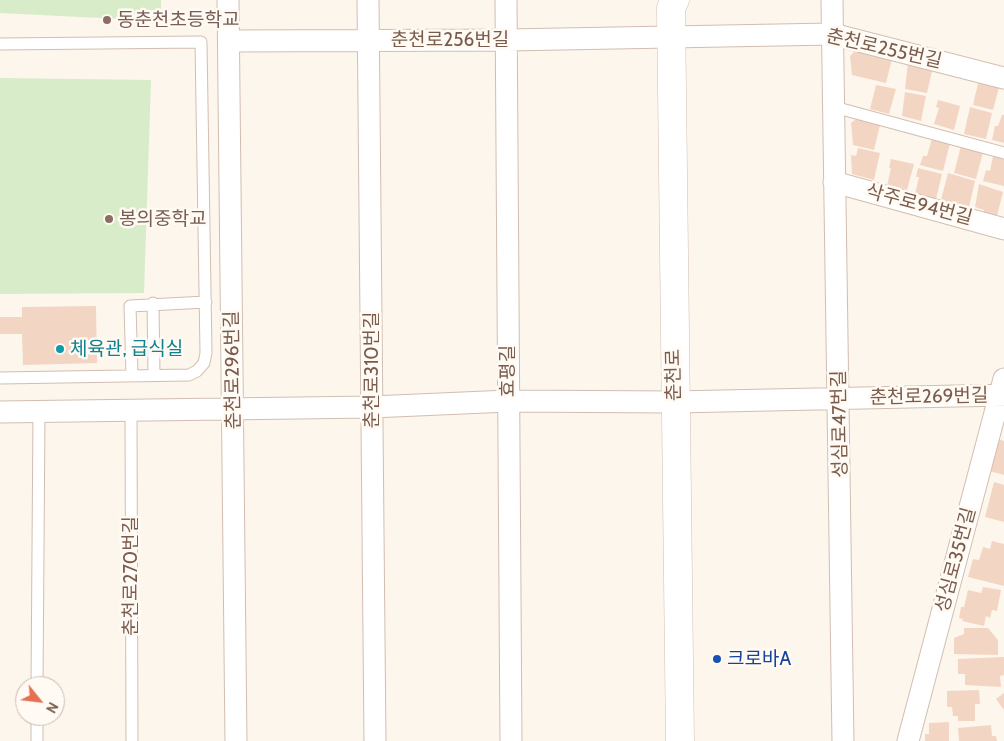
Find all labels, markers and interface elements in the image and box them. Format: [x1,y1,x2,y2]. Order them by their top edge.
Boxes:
place label: 동춘천초등학교 [117,9,239,31]
marker: 동춘천초등학교 [101,14,113,26]
street label: 춘천로255번길 [824,25,944,73]
street label: 춘천로256번길 [391,29,509,51]
street label: 삭주로94번길 [863,180,975,230]
place label: 봉의중학교 [119,208,206,230]
marker: 봉의중학교 [103,213,115,225]
street label: 춘천로296번길 [221,310,245,430]
street label: 춘천로310번길 [361,311,383,429]
place label: 체육관, 급식실 [70,338,183,360]
marker: 체육관, 급식실 [54,343,66,355]
street label: 효평길 [497,345,519,397]
street label: 춘천로 [662,349,686,401]
street label: 성심로47번길 [828,370,852,478]
street label: 춘천로269번길 [869,385,989,409]
street label: 성심로35번길 [931,505,981,615]
street label: 춘천로270번길 [120,516,142,636]
place label: 크로바A [727,648,791,670]
marker: 크로바A [711,653,723,665]
north arrow [15,676,65,726]
text: N [42,699,63,716]

